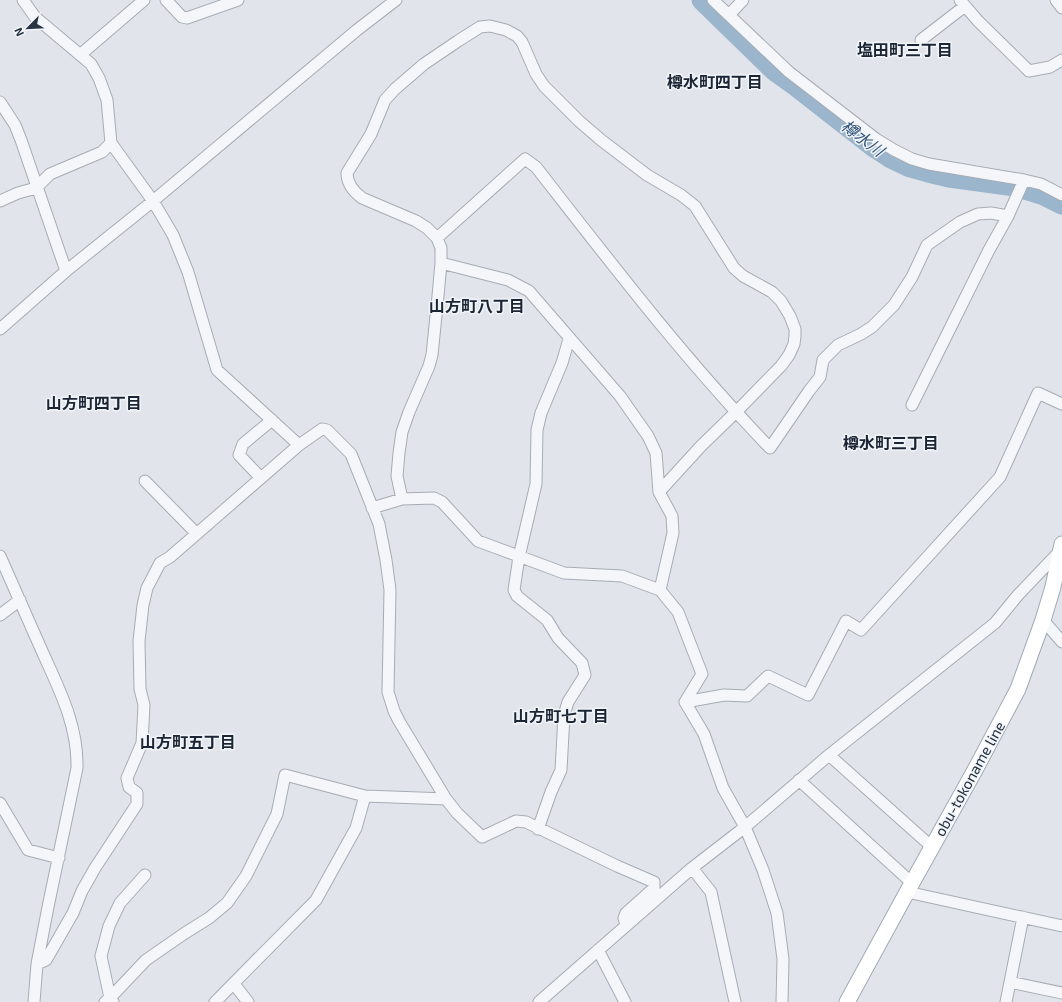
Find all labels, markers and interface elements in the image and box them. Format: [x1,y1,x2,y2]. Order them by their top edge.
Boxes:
north arrow [8,8,48,48]
text: N [11,26,26,39]
district label: 塩田町三丁目 [857,40,953,59]
district label: 樽水町四丁目 [667,72,763,91]
water label: 樽水川 [838,116,890,161]
district label: 山方町八丁目 [429,296,525,315]
district label: 山方町四丁目 [46,393,142,412]
district label: 樽水町三丁目 [843,433,939,452]
district label: 山方町七丁目 [513,706,609,725]
street label: obu-tokoname line [930,718,1008,839]
district label: 山方町五丁目 [140,732,236,751]

